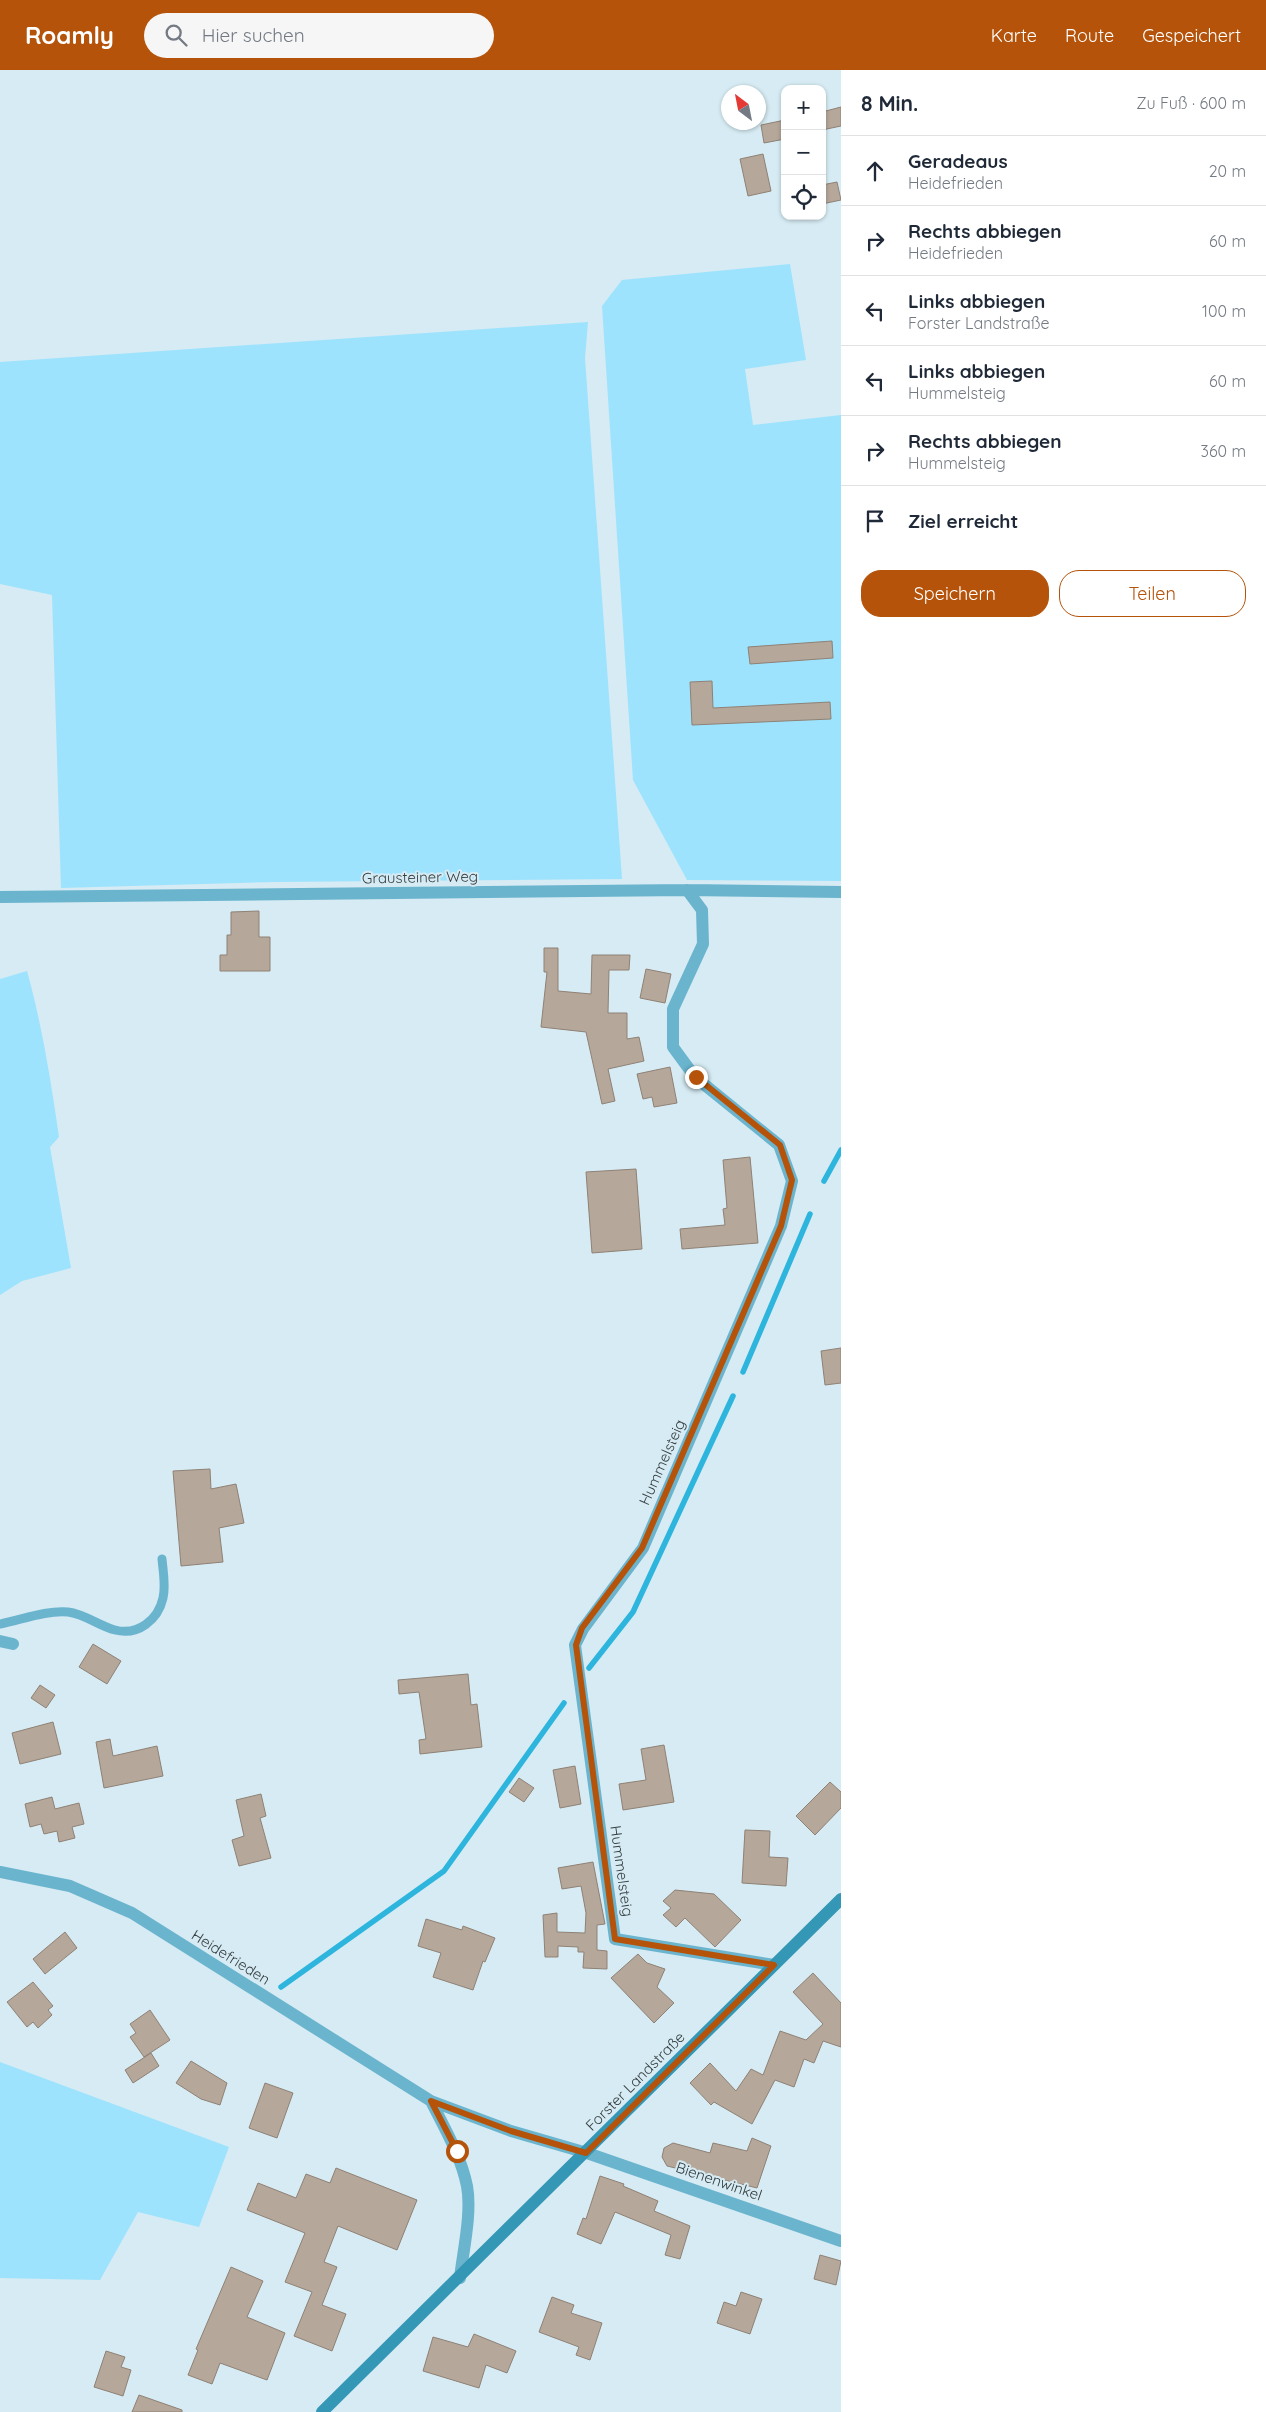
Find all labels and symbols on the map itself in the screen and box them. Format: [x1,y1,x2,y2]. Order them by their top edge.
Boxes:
north arrow [721,85,766,130]
street label: Grausteiner Weg [362,866,478,888]
route end [685,1066,708,1089]
street label: Hummelsteig [635,1416,689,1508]
street label: Hummelsteig [606,1824,638,1918]
street label: Heidefrieden [188,1925,274,1989]
street label: Forster Landstraße [581,2027,689,2135]
route start [446,2140,469,2163]
street label: Bienenwinkel [673,2157,765,2205]

